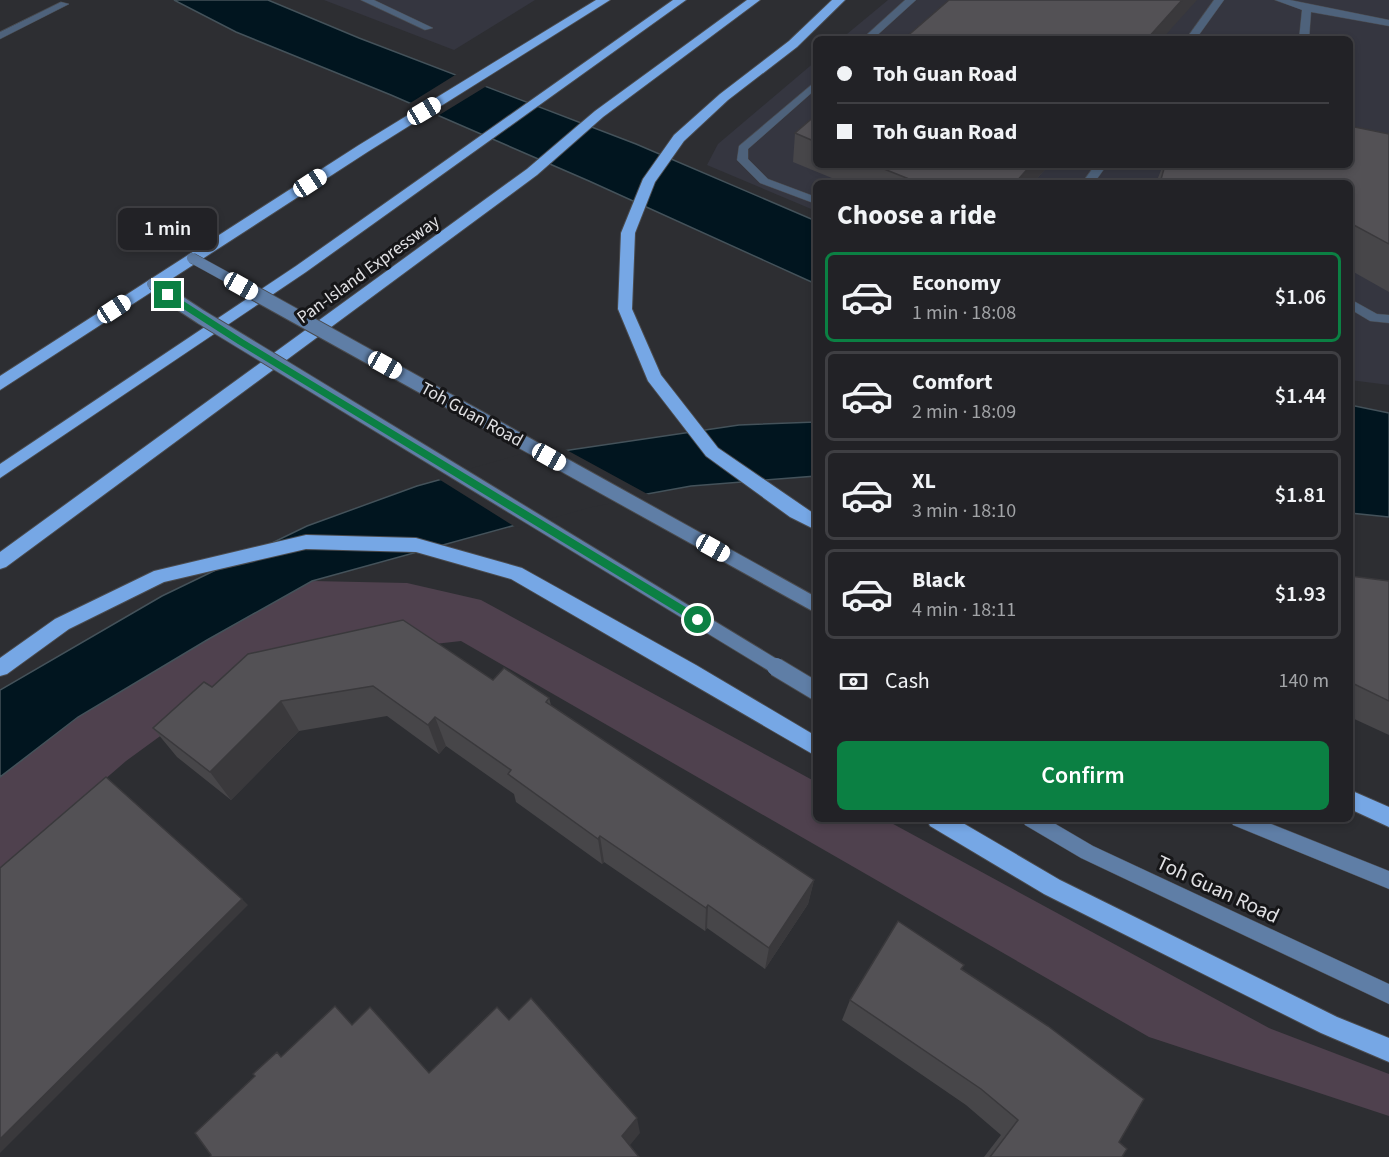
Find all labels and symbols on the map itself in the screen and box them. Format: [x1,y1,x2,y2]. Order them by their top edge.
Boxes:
car [404,94,444,128]
car [290,166,330,200]
callout: 1 min [118,208,218,250]
street label: Pan-Island Expressway [292,209,445,330]
car [221,269,261,303]
route end [154,281,181,308]
car [94,292,134,326]
car [365,348,405,382]
street label: Toh Guan Road [416,376,528,453]
car [529,440,569,474]
car [693,531,733,565]
route start [684,606,711,633]
street label: Toh Guan Road [1152,847,1284,931]

